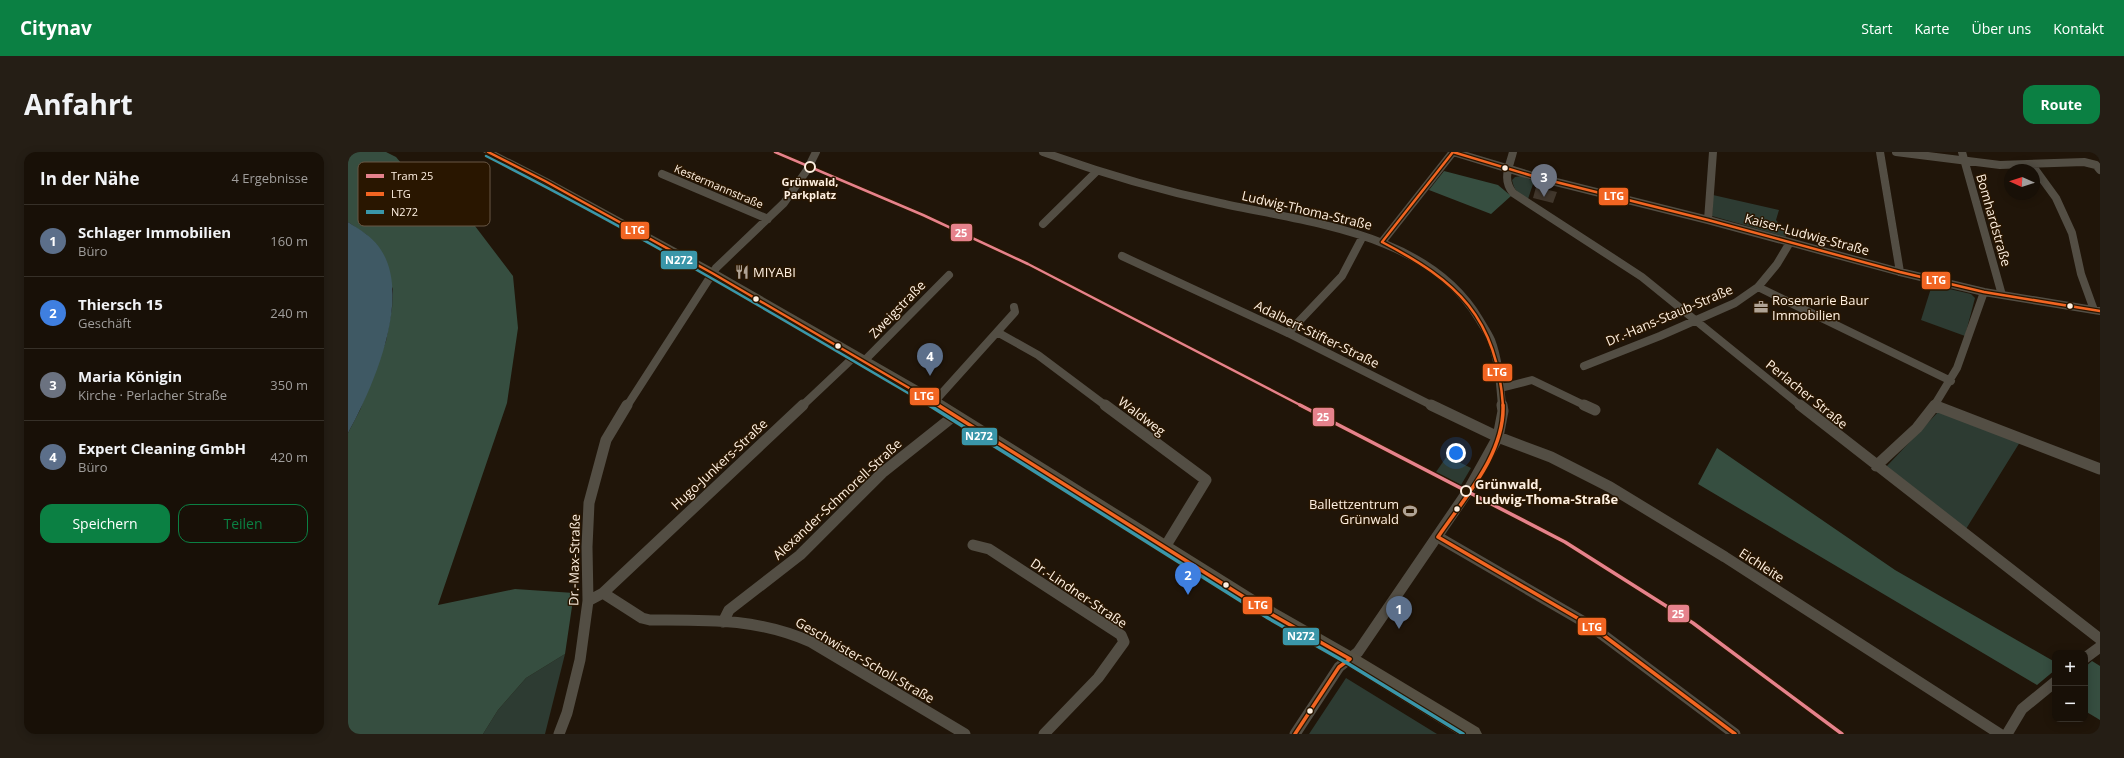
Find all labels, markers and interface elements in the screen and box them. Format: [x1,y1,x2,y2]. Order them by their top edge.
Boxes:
text: Citynav [20,15,92,41]
text: Start [1861,19,1893,38]
text: Karte [1915,19,1949,38]
text: Über uns [1971,19,2031,38]
text: Kontakt [2053,19,2104,38]
text: Anfahrt [24,85,133,123]
button: Route [2023,85,2100,124]
street label: Kestermannstraße [672,160,766,212]
marker: Grünwald, Parkplatz [804,161,816,173]
legend [358,162,490,226]
unlabelled marker [1500,163,1510,173]
pin: 3 [1531,164,1557,197]
north arrow [2004,164,2040,200]
text: In der Nähe [40,167,139,190]
text: Tram 25 [391,168,433,183]
text: 4 Ergebnisse [231,169,308,187]
street label: Bomhardstraße [1972,172,2016,268]
place label: Grünwald, Parkplatz [782,174,838,202]
text: LTG [391,186,411,201]
street label: Ludwig-Thoma-Straße [1240,186,1374,234]
line badge: LTG [1598,187,1629,206]
text: LTG [1604,188,1624,203]
text: N272 [391,204,418,219]
street label: Kaiser-Ludwig-Straße [1743,209,1871,259]
line badge: LTG [620,221,650,240]
text: Schlager Immobilien [78,222,231,242]
text: LTG [625,222,645,237]
line badge: 25 [950,223,973,242]
text: 25 [955,225,967,240]
text: 1 [49,232,57,250]
text: 160 m [270,232,308,250]
text: Büro [78,242,108,260]
line badge: N272 [660,250,698,270]
text: N272 [665,252,693,267]
place label: MIYABI [753,263,796,281]
restaurant icon: MIYABI [734,264,750,280]
line badge: LTG [1921,271,1951,290]
text: LTG [1926,272,1946,287]
street label: Zweigstraße [865,276,929,342]
street label: Dr.-Hans-Staub-Straße [1603,280,1735,350]
place label: Rosemarie Baur Immobilien [1772,291,1869,324]
text: Thiersch 15 [78,294,163,314]
unlabelled marker [751,294,761,304]
street label: Adalbert-Stifter-Straße [1252,296,1382,372]
office icon: Rosemarie Baur Immobilien [1753,299,1769,315]
unlabelled marker [2065,301,2075,311]
text: 2 [49,304,57,322]
text: 240 m [270,304,308,322]
text: Geschäft [78,314,131,332]
unlabelled marker [833,341,843,351]
pin: 4 [917,343,943,376]
street label: Perlacher Straße [1762,355,1852,433]
line badge: LTG [1482,363,1513,382]
text: LTG [1487,364,1507,379]
text: Maria Königin [78,366,182,386]
text: 3 [49,376,57,394]
text: 350 m [270,376,308,394]
text: Kirche · Perlacher Straße [78,386,227,404]
line badge: LTG [909,387,940,406]
text: LTG [914,388,934,403]
street label: Waldweg [1115,392,1169,440]
line badge: 25 [1312,407,1335,427]
text: 25 [1317,409,1329,424]
street label: Hugo-Junkers-Straße [667,415,771,513]
line badge: N272 [961,427,998,446]
text: N272 [965,428,993,443]
street label: Alexander-Schmorell-Straße [769,435,905,563]
text: Expert Cleaning GmbH [78,438,246,458]
your location [1446,443,1466,463]
text: 4 [49,448,57,466]
text: 420 m [270,448,308,466]
text: Büro [78,458,108,476]
place label: Grünwald, Ludwig-Thoma-Straße [1475,475,1618,508]
marker: Grünwald, Ludwig-Thoma-Straße [1460,485,1472,497]
place label: Ballettzentrum Grünwald [1309,495,1399,528]
sports icon: Ballettzentrum Grünwald [1402,503,1418,519]
button: Speichern [40,504,170,543]
button: Teilen [178,504,308,543]
unlabelled marker [1452,504,1462,514]
street label: Dr.-Max-Straße [564,514,584,606]
street label: Eichleite [1736,544,1788,586]
street label: Dr.-Lindner-Straße [1027,554,1131,632]
pin: 2 [1175,562,1201,595]
unlabelled marker [1221,580,1231,590]
line badge: LTG [1242,596,1273,615]
pin: 1 [1386,596,1412,629]
text: LTG [1248,597,1268,612]
line badge: 25 [1667,604,1690,623]
text: 25 [1672,606,1684,621]
street label: Geschwister-Scholl-Straße [792,613,938,707]
line badge: LTG [1577,617,1607,636]
text: LTG [1582,619,1602,634]
line badge: N272 [1282,627,1320,646]
text: N272 [1287,628,1315,643]
map controls [2052,650,2088,722]
button: + [2052,650,2088,686]
button: − [2052,686,2088,722]
unlabelled marker [1305,706,1315,716]

